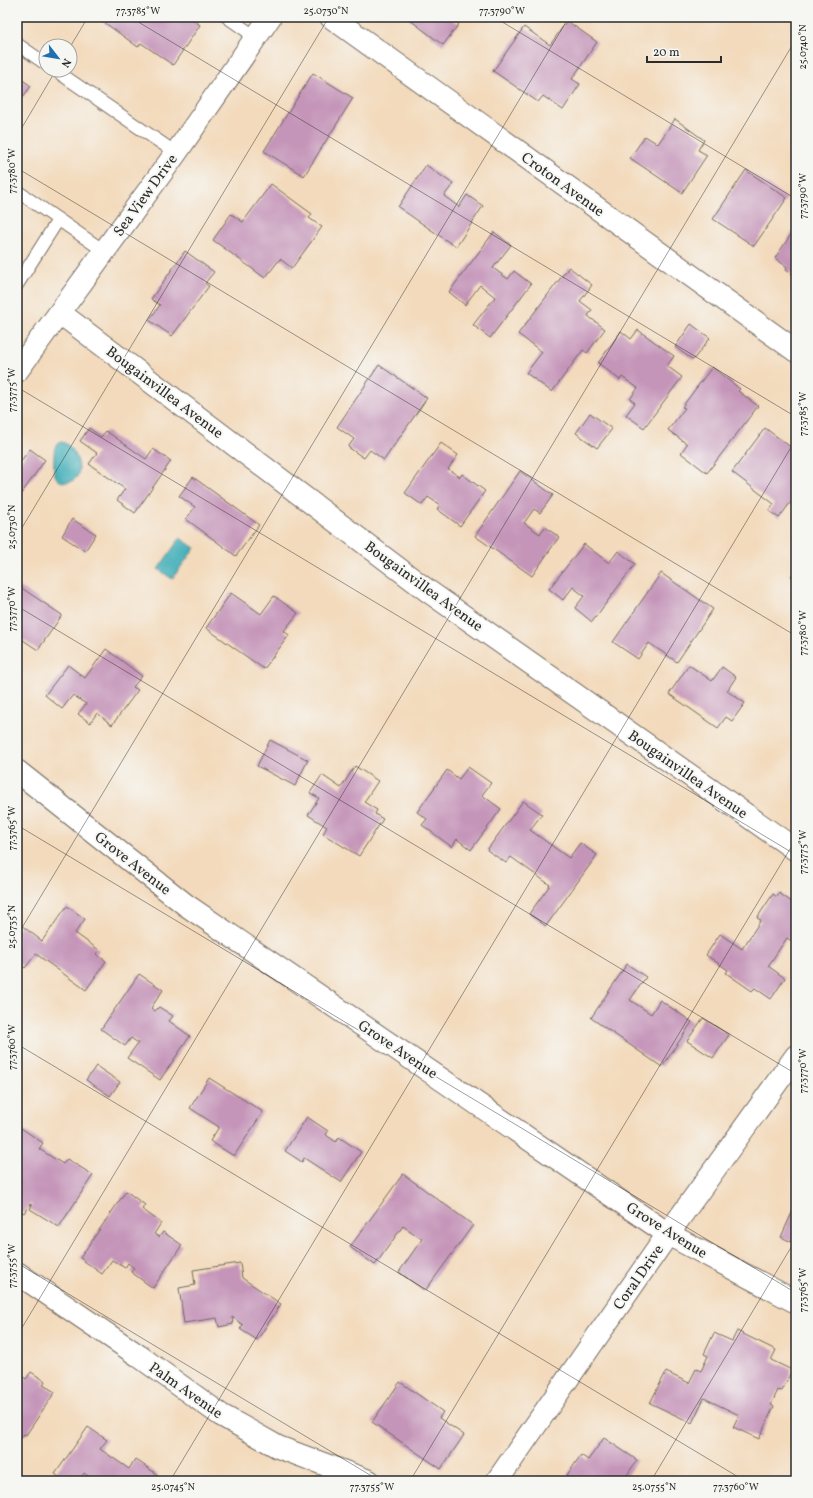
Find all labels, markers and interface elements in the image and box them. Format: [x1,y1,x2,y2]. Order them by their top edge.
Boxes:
text: 77.3785°W [116,4,160,18]
text: 25.0730°N [304,4,349,18]
text: 77.3790°W [479,4,525,18]
text: 25.0740°N [796,24,810,70]
north arrow [38,38,78,78]
scale bar [647,38,721,64]
text: 20 m [653,45,680,61]
text: N [57,55,74,70]
text: 77.3780°W [5,148,19,194]
street label: Croton Avenue [516,148,608,223]
street label: Sea View Drive [109,150,183,241]
text: 77.3790°W [796,173,810,219]
street label: Bougainvillea Avenue [101,342,227,444]
text: 77.3775°W [5,368,19,412]
text: 77.3785°W [796,392,810,436]
text: 25.0730°N [5,504,19,550]
street label: Bougainvillea Avenue [360,537,487,637]
text: 77.3770°W [5,586,19,632]
text: 77.3780°W [796,610,810,656]
street label: Bougainvillea Avenue [623,726,751,825]
text: 77.3765°W [5,806,19,850]
street label: Grove Avenue [89,828,175,901]
text: 77.3775°W [796,830,810,874]
text: 25.0735°N [5,904,19,949]
street label: Grove Avenue [353,1016,441,1085]
text: 77.3760°W [5,1024,19,1070]
text: 77.3770°W [796,1048,810,1094]
street label: Grove Avenue [622,1198,711,1265]
street label: Coral Drive [609,1241,670,1315]
text: 77.3755°W [5,1244,19,1288]
text: 77.3765°W [796,1268,810,1312]
street label: Palm Avenue [144,1358,226,1424]
text: 25.0745°N [151,1480,196,1494]
text: 77.3755°W [350,1480,394,1494]
text: 25.0755°N [632,1480,677,1494]
text: 77.3760°W [713,1480,759,1494]

